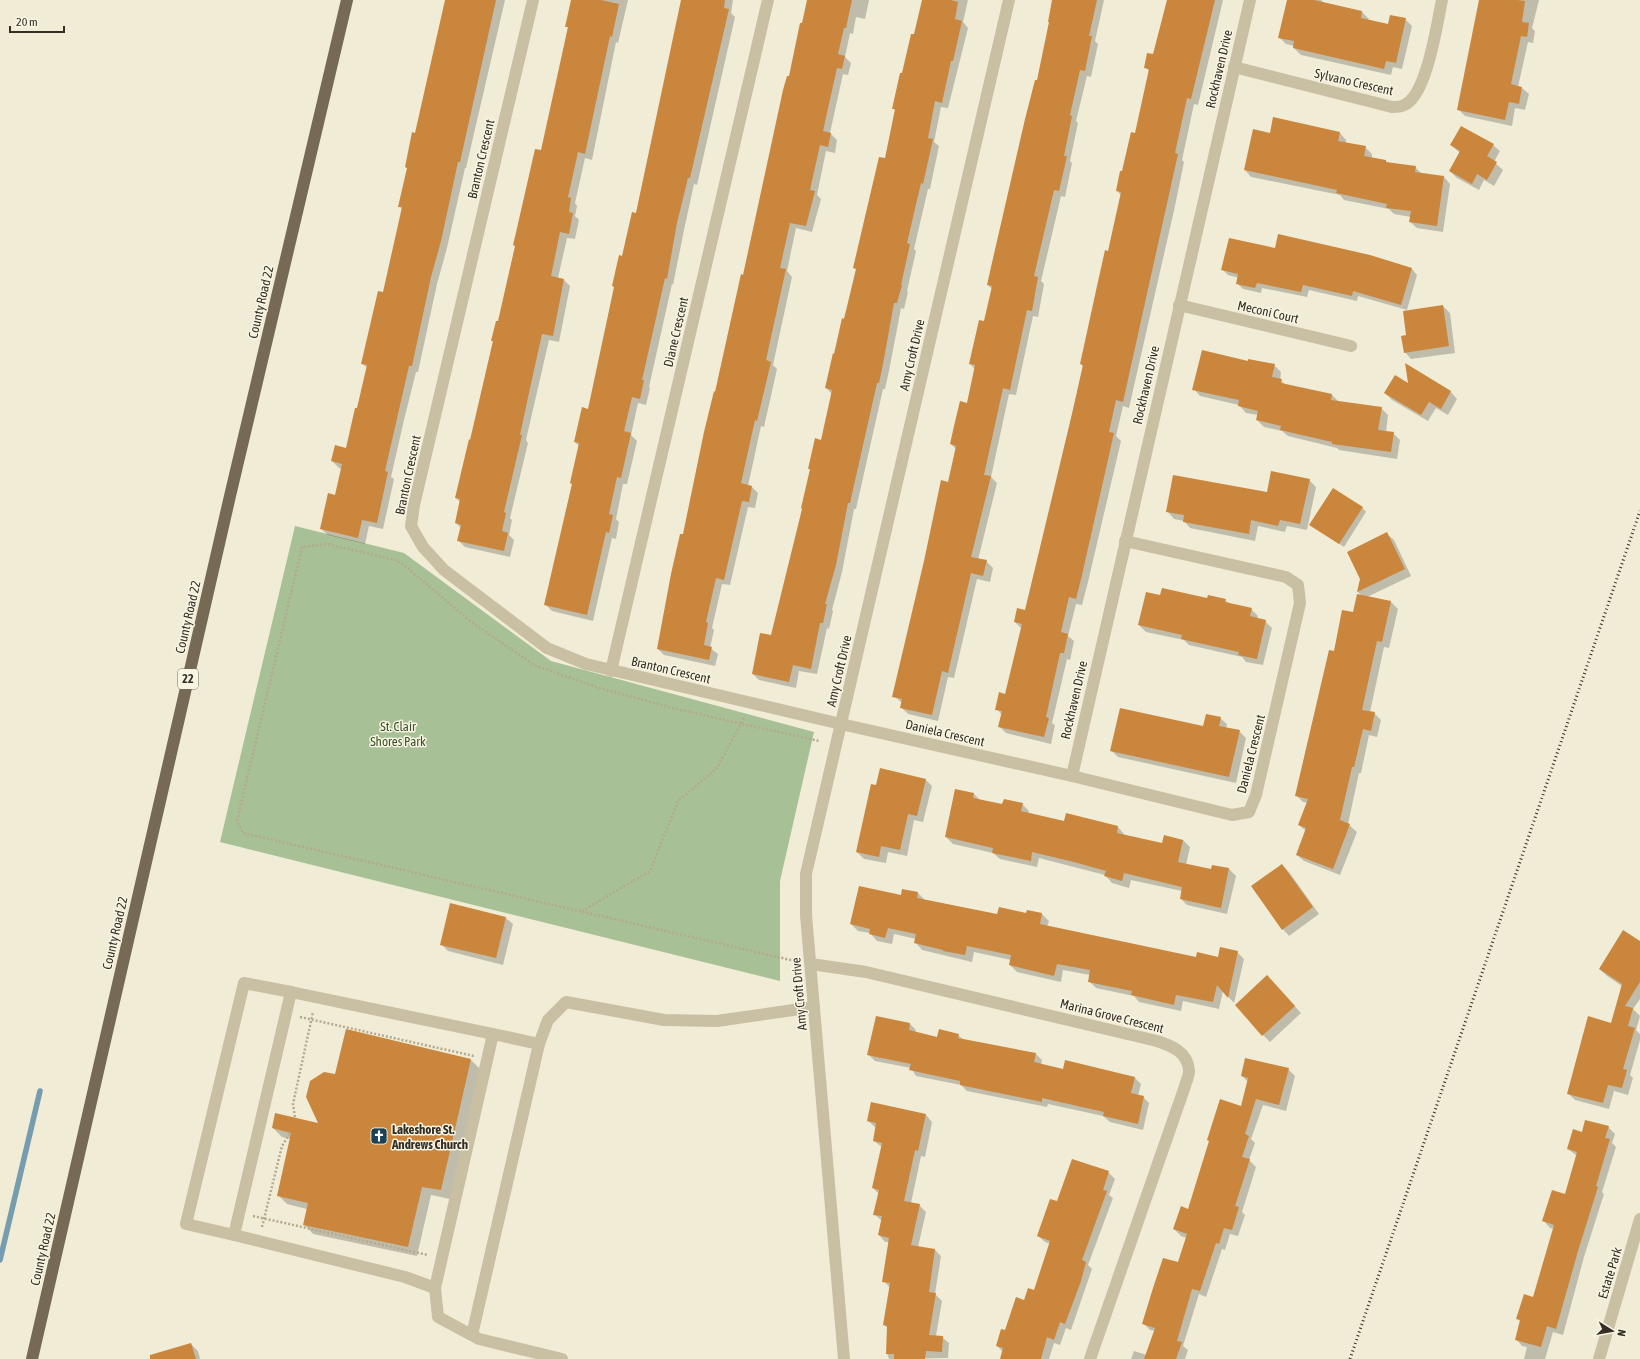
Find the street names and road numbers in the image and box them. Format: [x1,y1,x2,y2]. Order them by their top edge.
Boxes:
street label: Rockhaven Drive [1203,28,1235,110]
street label: Sylvano Crescent [1313,66,1395,98]
street label: Branton Crescent [465,118,497,200]
street label: County Road 22 [245,264,277,340]
street label: Diane Crescent [661,295,691,368]
street label: Meconi Court [1236,298,1300,326]
street label: Amy Croft Drive [896,318,928,392]
street label: Rockhaven Drive [1130,344,1162,426]
street label: Branton Crescent [392,434,424,516]
street label: County Road 22 [172,579,204,655]
street label: Amy Croft Drive [823,634,855,708]
street label: Branton Crescent [630,654,712,686]
street label: Rockhaven Drive [1058,659,1090,741]
road number: 22 [178,669,198,689]
street label: Daniela Crescent [1234,713,1268,795]
street label: Daniela Crescent [904,717,986,749]
street label: County Road 22 [99,895,131,971]
street label: Amy Croft Drive [788,957,810,1031]
street label: Marina Grove Crescent [1059,996,1166,1036]
street label: County Road 22 [27,1211,59,1287]
street label: Estate Park [1595,1245,1625,1301]

